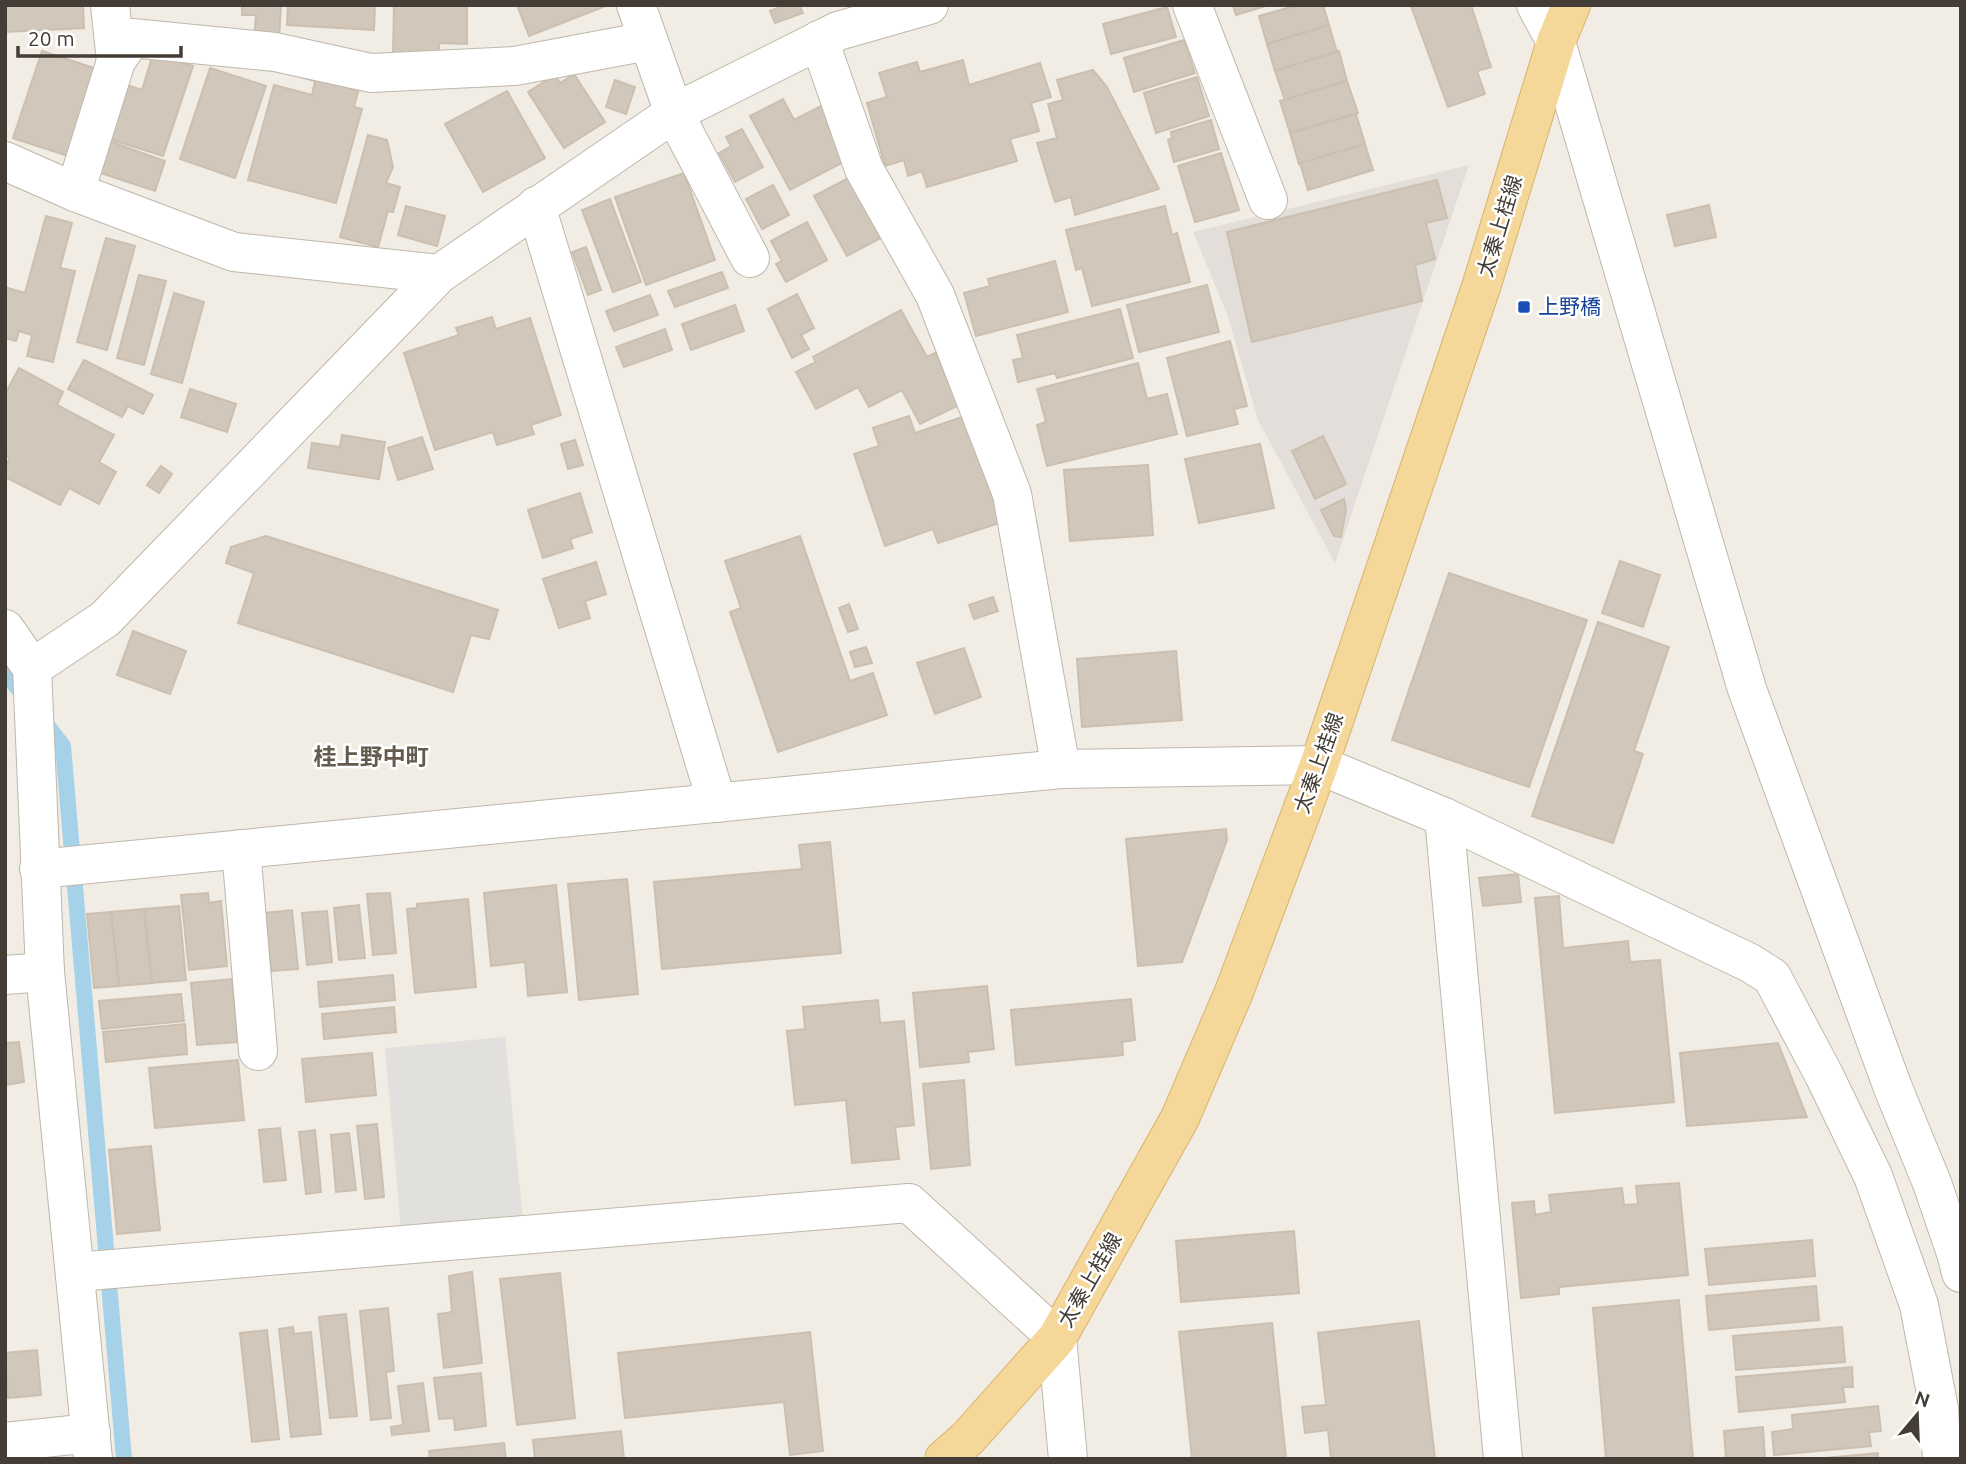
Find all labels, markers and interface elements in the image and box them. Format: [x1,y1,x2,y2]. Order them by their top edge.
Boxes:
scale bar [18,14,180,58]
text: 20 m [28,26,75,50]
street label: 太秦上桂線 [1472,172,1526,279]
place label: 上野橋 [1538,294,1601,318]
marker: 上野橋 [1516,299,1532,315]
street label: 太秦上桂線 [1289,709,1347,816]
district label: 桂上野中町 [314,744,429,769]
street label: 太秦上桂線 [1052,1228,1126,1331]
north arrow [1882,1380,1952,1450]
text: N [1912,1386,1933,1412]

